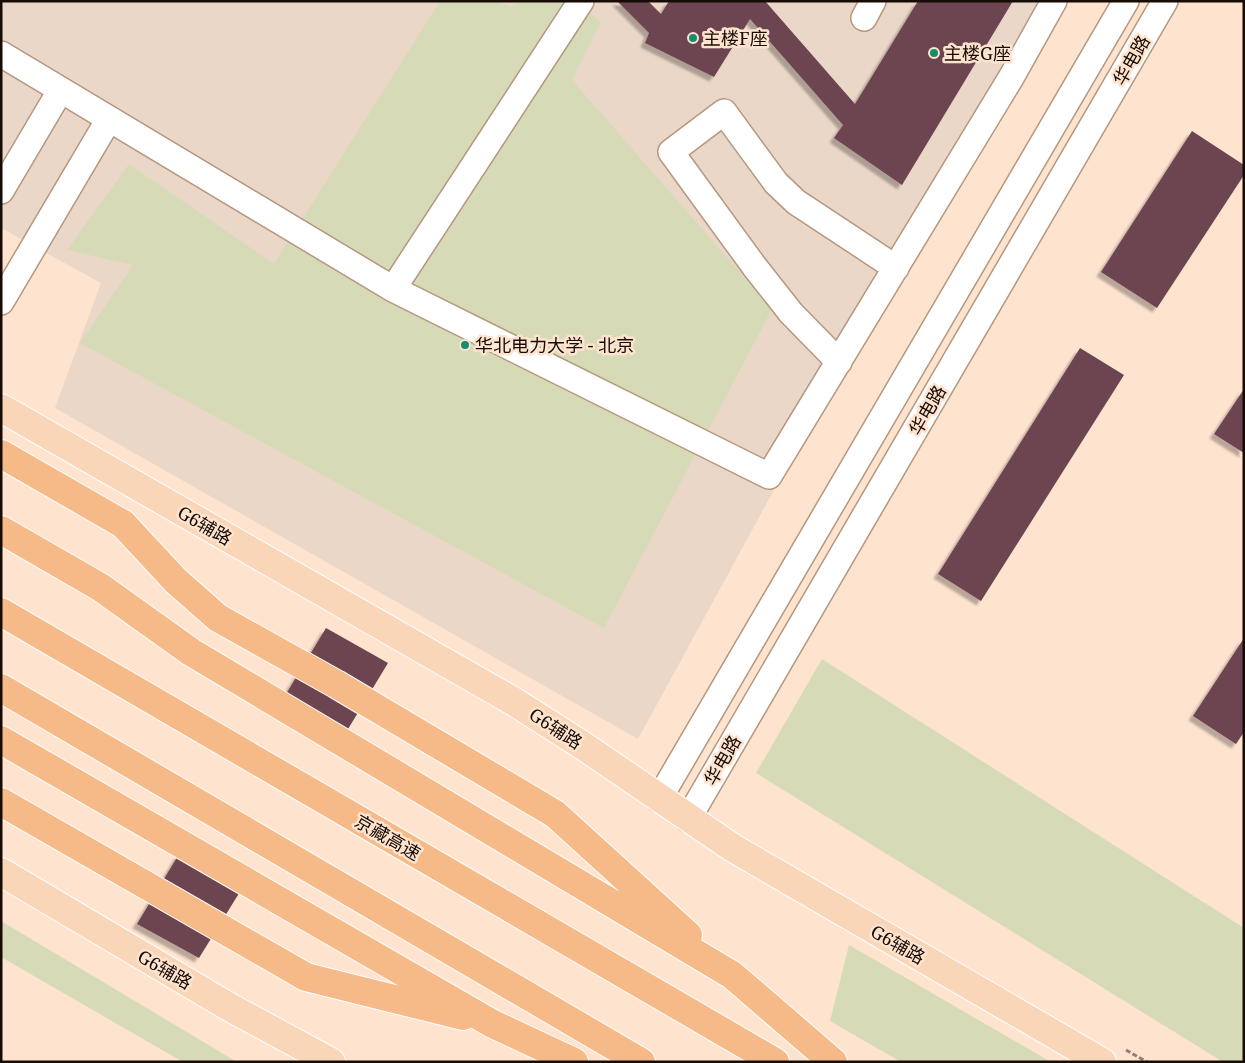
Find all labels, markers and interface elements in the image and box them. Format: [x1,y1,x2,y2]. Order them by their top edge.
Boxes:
place label: 主楼F座 [703,26,768,50]
street label: 华电路 [1107,31,1155,89]
marker: 主楼F座 [687,32,699,44]
place label: 主楼G座 [944,41,1011,65]
marker: 主楼G座 [928,47,940,59]
place label: 华北电力大学 - 北京 [475,333,634,357]
marker: 华北电力大学 - 北京 [459,339,471,351]
street label: 华电路 [903,381,951,439]
street label: G6辅路 [173,500,237,550]
street label: G6辅路 [525,702,587,754]
street label: 华电路 [698,731,746,789]
street label: 京藏高速 [351,809,425,865]
street label: G6辅路 [866,919,930,969]
street label: G6辅路 [133,944,197,994]

